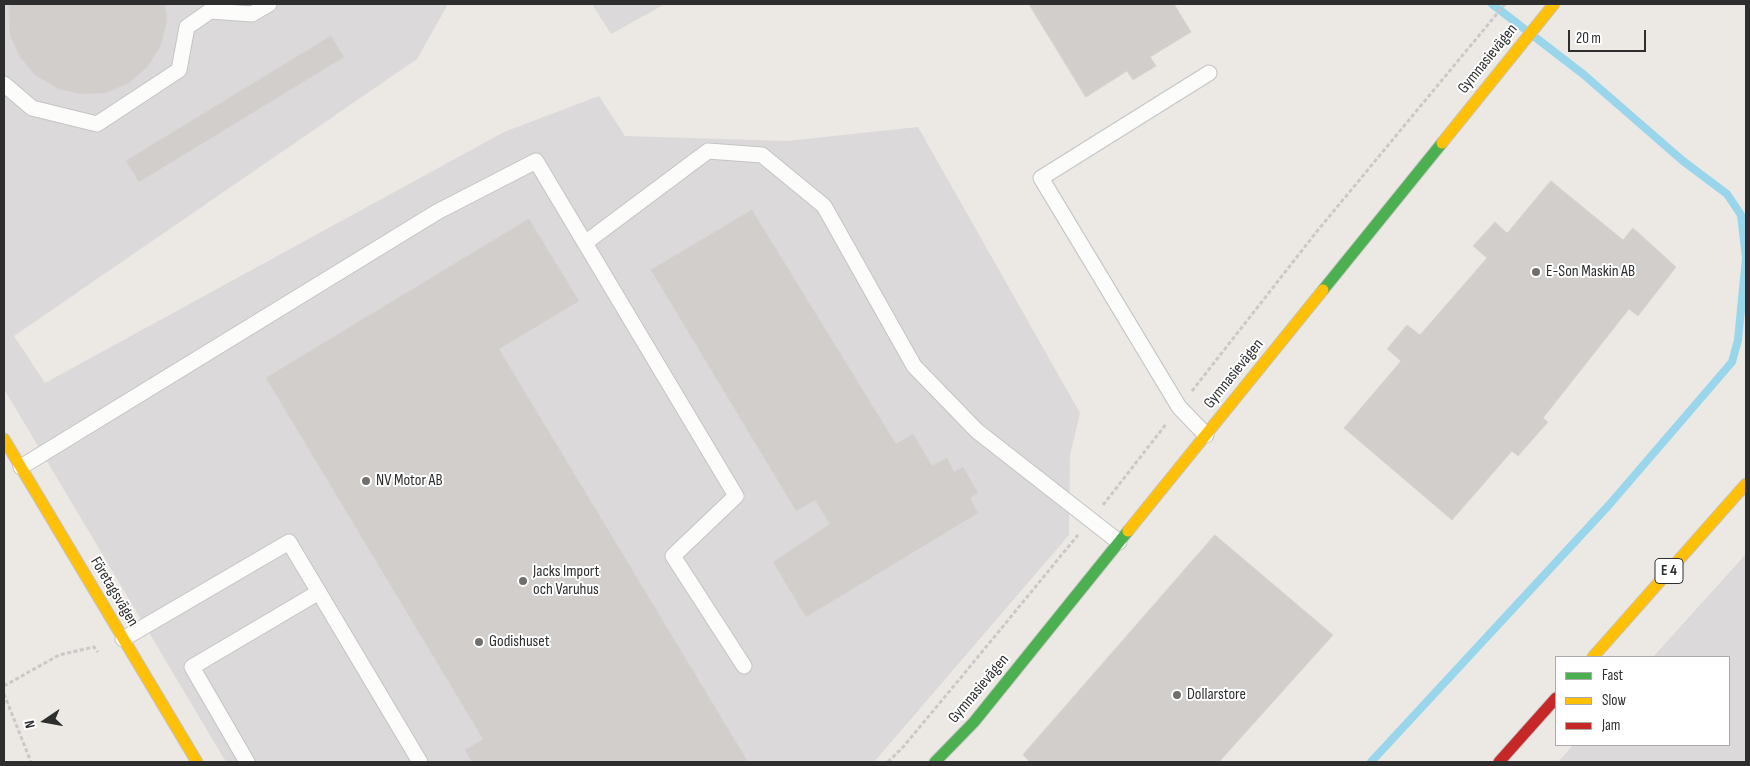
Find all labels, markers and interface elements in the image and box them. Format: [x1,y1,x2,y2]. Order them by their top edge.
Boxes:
street label: Gymnasievägen [1454,20,1522,98]
scale bar [1570,20,1648,52]
text: 20 m [1576,29,1601,48]
place label: E-Son Maskin AB [1546,262,1635,282]
marker: E-Son Maskin AB [1530,266,1542,278]
street label: Gymnasievägen [1200,335,1268,413]
place label: NV Motor AB [376,471,443,491]
marker: NV Motor AB [360,475,372,487]
street label: Företagsvägen [86,554,142,630]
road number: E 4 [1655,558,1683,584]
place label: Jacks Import och Varuhus [533,562,599,600]
marker: Jacks Import och Varuhus [517,575,529,587]
place label: Godishuset [489,632,550,652]
marker: Godishuset [473,636,485,648]
street label: Gymnasievägen [945,651,1013,727]
legend [1555,656,1730,746]
text: Fast [1602,666,1623,685]
place label: Dollarstore [1187,685,1246,705]
marker: Dollarstore [1171,689,1183,701]
text: Slow [1602,691,1626,710]
north arrow [20,696,70,746]
text: Jam [1602,716,1620,735]
text: N [21,719,39,730]

